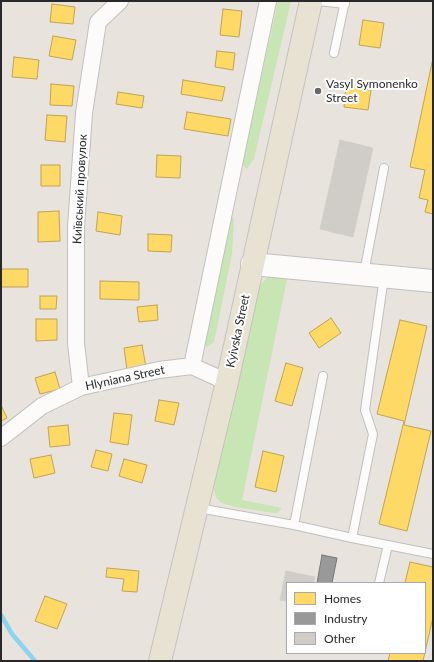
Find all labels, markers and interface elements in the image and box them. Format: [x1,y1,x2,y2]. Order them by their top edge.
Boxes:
place label: Vasyl Symonenko Street [326,77,418,105]
marker: Vasyl Symonenko Street [313,86,323,96]
street label: Київський провулок [70,134,90,244]
street label: Kyivska Street [223,293,253,369]
street label: Hlyniana Street [84,363,166,393]
legend [286,582,426,654]
text: Homes [324,591,361,606]
text: Industry [324,611,367,626]
text: Other [324,631,355,646]

